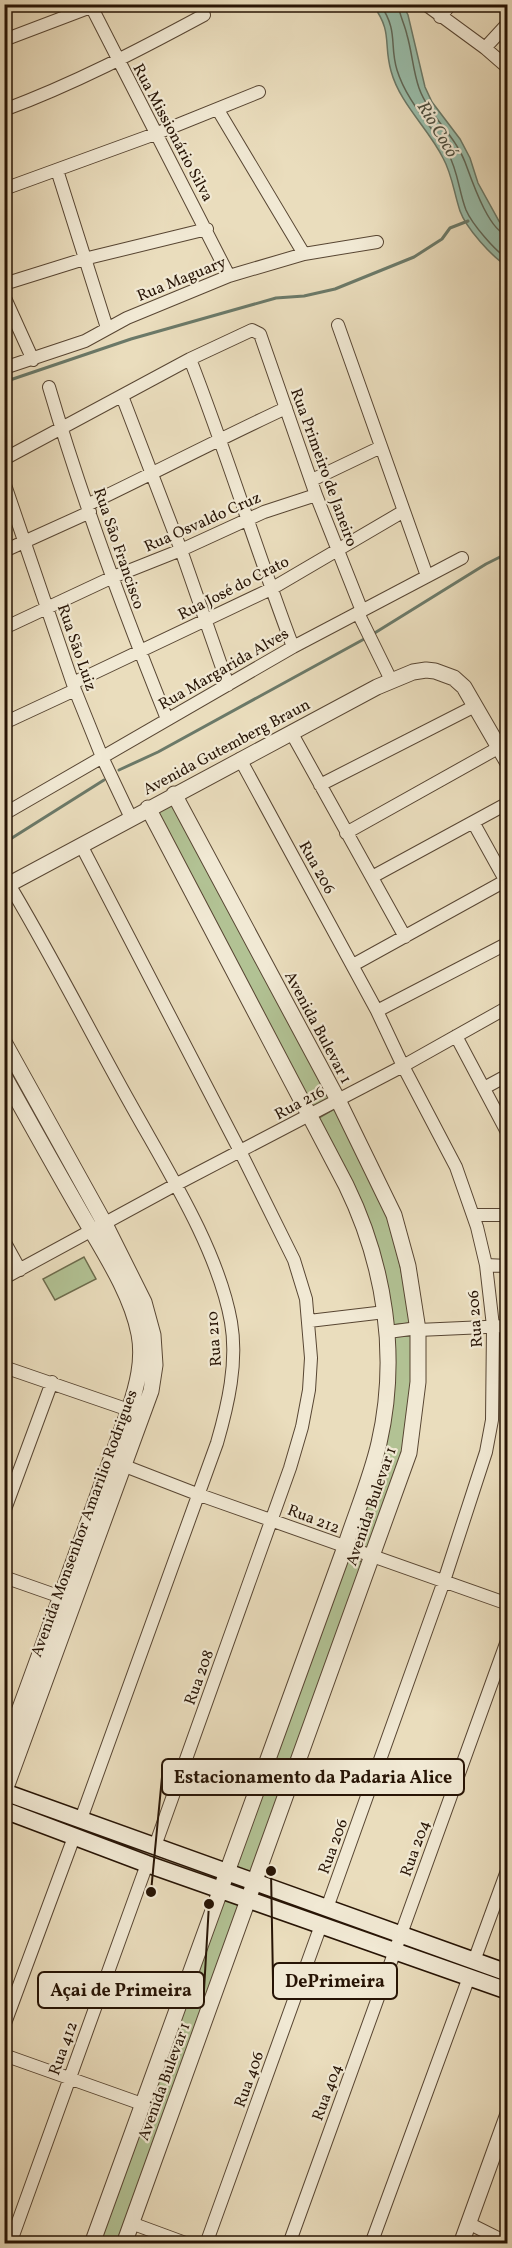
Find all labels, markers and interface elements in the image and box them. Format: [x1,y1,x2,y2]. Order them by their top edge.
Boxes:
street label: Rua Missionário Silva [126,60,218,206]
water label: Rio Cocó [410,97,463,163]
street label: Rua Maguary [134,252,230,308]
street label: Rua Primeiro de Janeiro [284,385,362,550]
street label: Rua São Francisco [87,485,149,612]
street label: Rua Osvaldo Cruz [141,487,265,558]
street label: Rua José do Crato [175,551,293,626]
street label: Rua São Luiz [51,601,101,694]
street label: Rua Margarida Alves [155,623,293,716]
street label: Avenida Gutemberg Braun [140,694,314,801]
street label: Rua 206 [293,837,340,898]
street label: Avenida Bulevar 1 [278,968,356,1088]
street label: Rua 216 [271,1081,329,1126]
street label: Rua 206 [463,1289,489,1348]
street label: Rua 210 [202,1310,228,1367]
street label: Avenida Monsenhor Amarilio Rodrigues [26,1387,144,1660]
street label: Avenida Bulevar 1 [341,1444,403,1569]
street label: Rua 212 [284,1500,343,1540]
street label: Rua 208 [180,1647,220,1708]
callout: Estacionamento da Padaria Alice [162,1759,464,1795]
text: Estacionamento da Padaria Alice [174,1766,452,1791]
street label: Rua 206 [314,1816,354,1877]
street label: Rua 204 [396,1818,436,1880]
callout: DePrimeira [273,1963,397,1999]
text: DePrimeira [285,1970,385,1995]
callout: Açai de Primeira [38,1972,204,2008]
text: Açai de Primeira [50,1979,192,2004]
street label: Rua 412 [44,2019,84,2079]
street label: Avenida Bulevar 1 [133,2019,197,2144]
street label: Rua 406 [230,2049,270,2111]
street label: Rua 404 [307,2061,348,2124]

